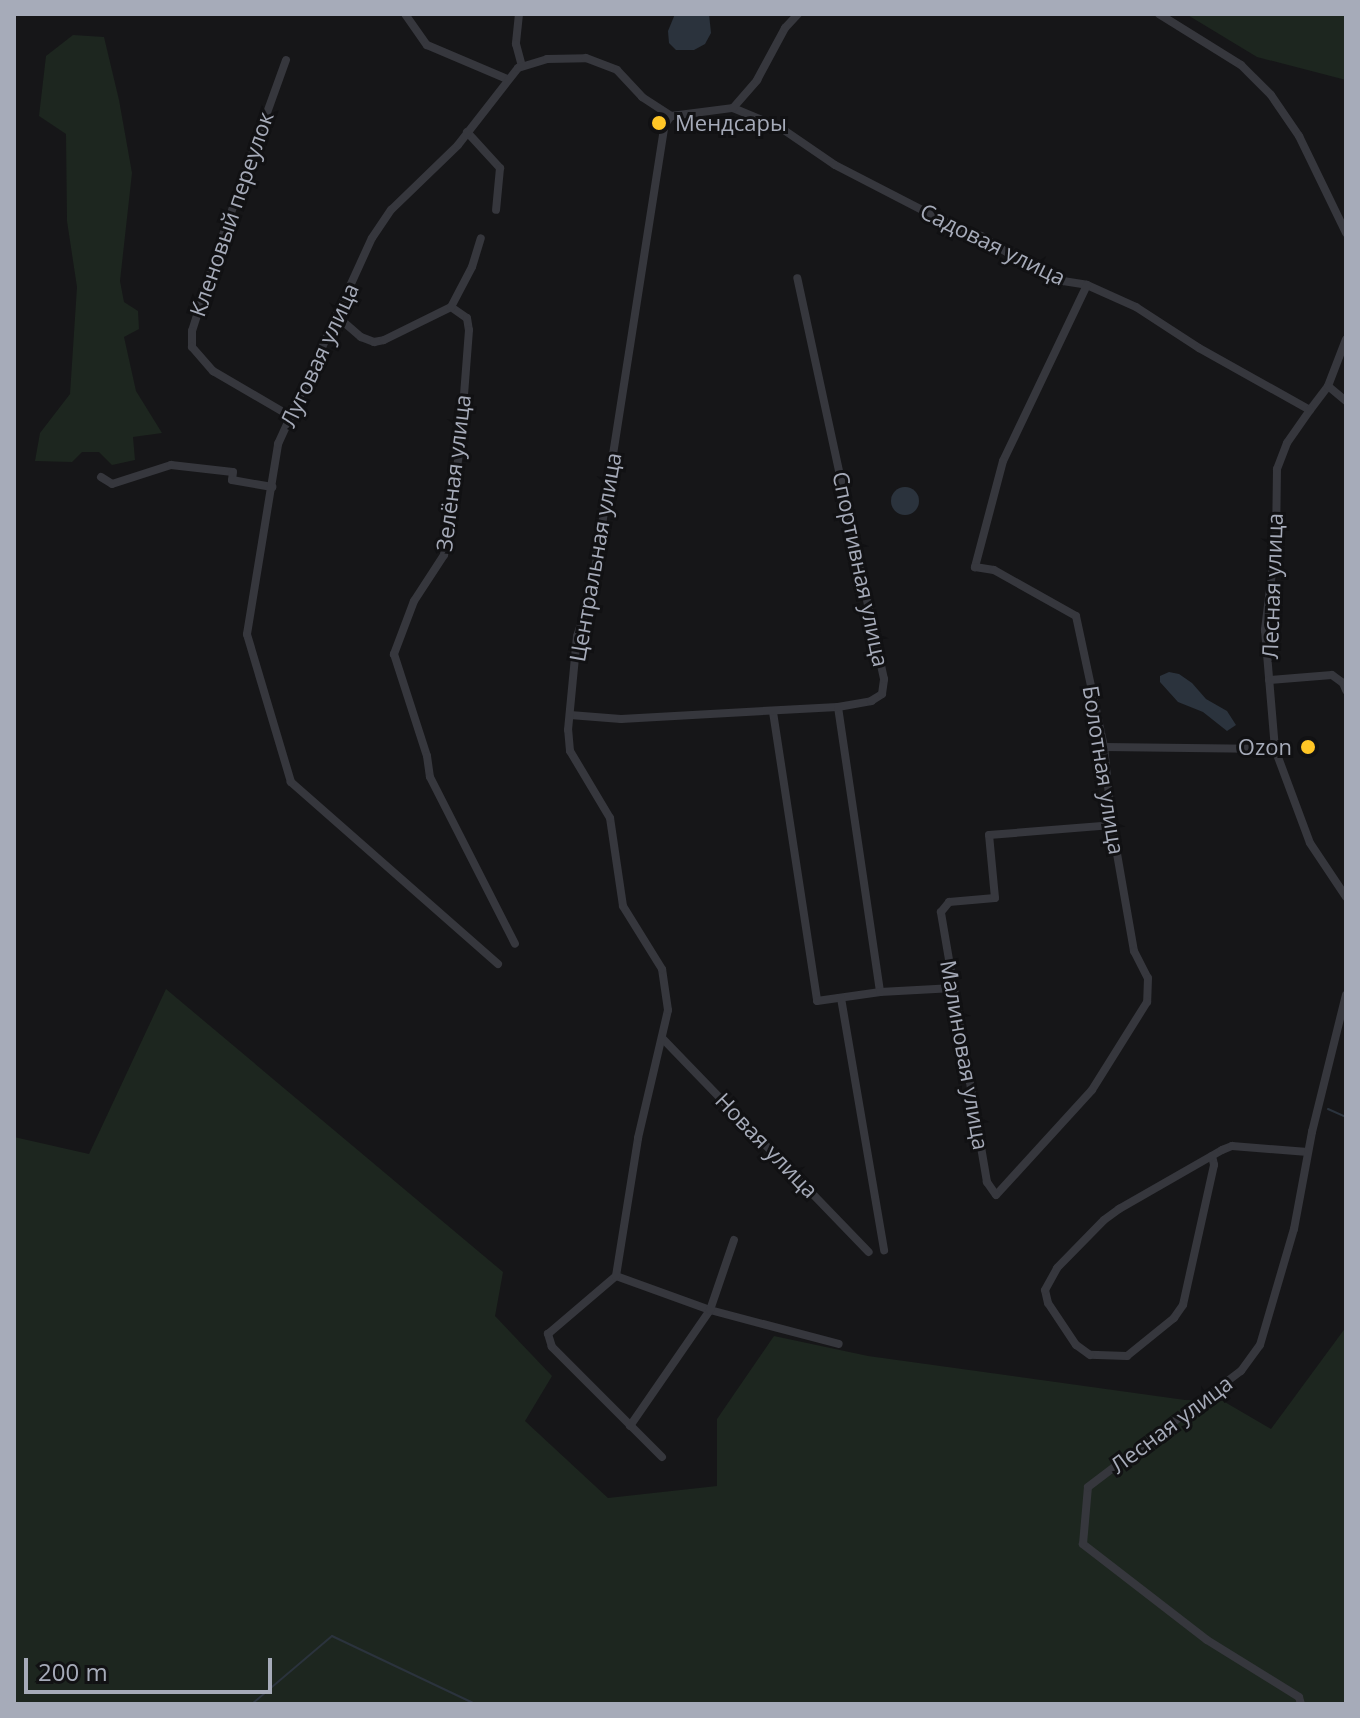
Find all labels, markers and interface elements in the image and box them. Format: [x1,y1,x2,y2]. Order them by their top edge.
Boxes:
street label: Кленовый переулок [184,108,278,320]
place label: Мендсары [675,110,787,136]
marker: Мендсары [650,114,668,132]
street label: Садовая улица [916,197,1070,291]
street label: Луговая улица [274,279,364,431]
street label: Зелёная улица [430,393,476,553]
street label: Центральная улица [564,450,626,664]
street label: Спортивная улица [827,469,895,669]
street label: Лесная улица [1256,513,1288,659]
street label: Болотная улица [1078,684,1130,856]
place label: Ozon [1238,734,1292,760]
marker: Ozon [1299,738,1317,756]
street label: Малиновая улица [935,958,995,1152]
street label: Новая улица [710,1087,824,1203]
street label: Лесная улица [1105,1370,1237,1478]
scale bar [28,1642,276,1692]
text: 200 m [38,1655,108,1688]

